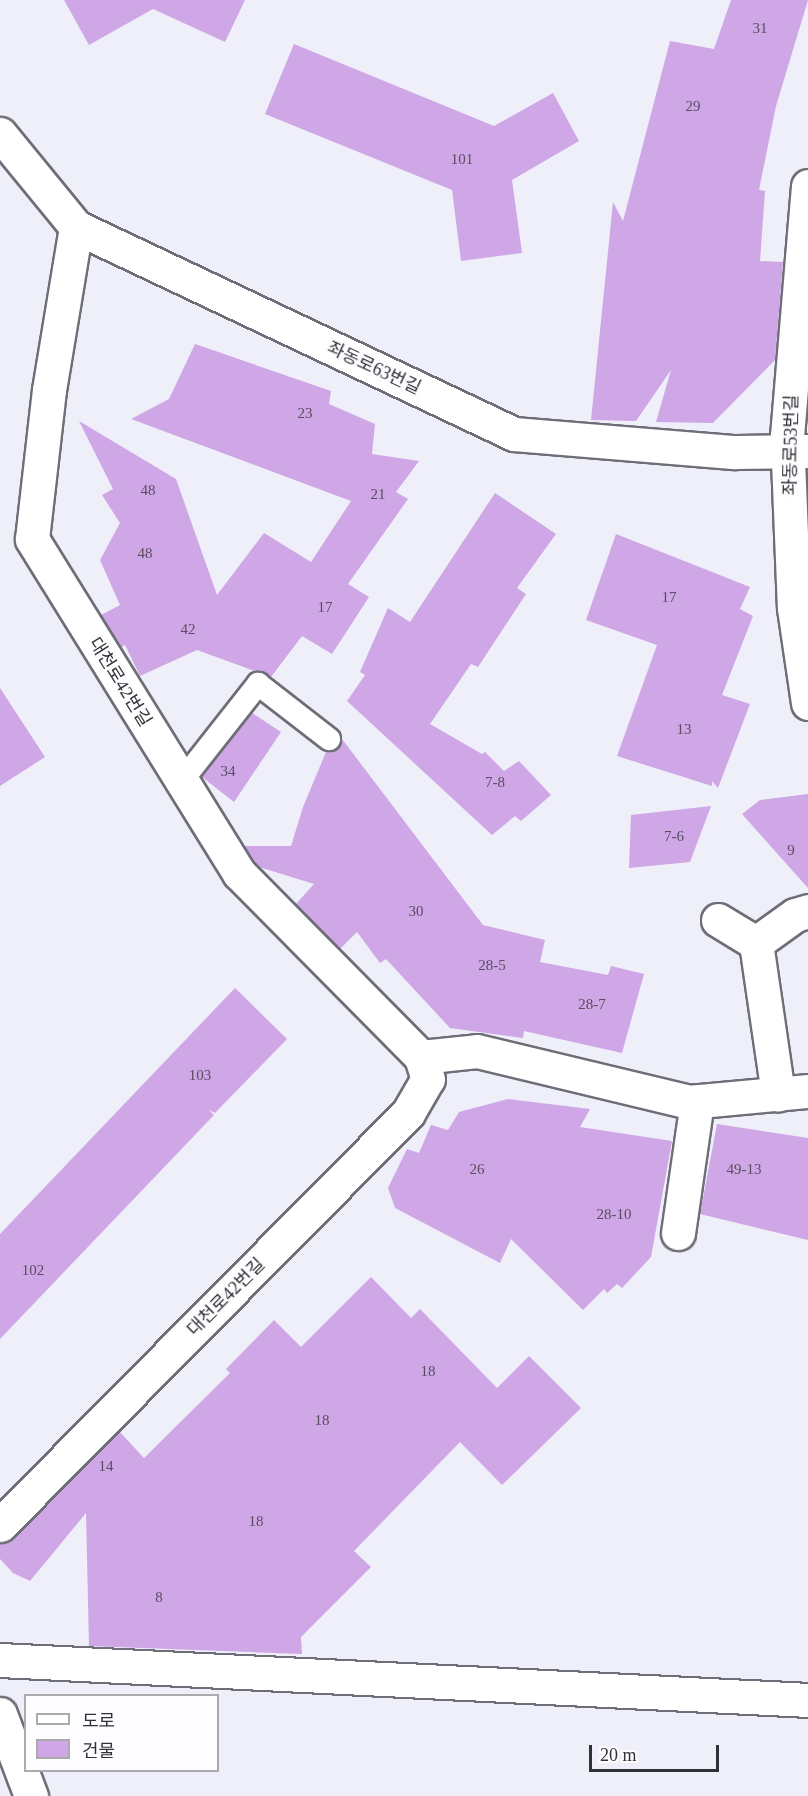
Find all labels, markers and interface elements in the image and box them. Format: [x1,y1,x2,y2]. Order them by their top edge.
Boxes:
house number: 31 [752,20,768,38]
house number: 29 [686,98,700,116]
house number: 101 [451,151,473,169]
street label: 좌동로63번길 [324,337,424,399]
street label: 좌동로53번길 [779,394,803,496]
house number: 23 [298,405,312,423]
house number: 48 [140,482,156,500]
house number: 21 [370,486,386,504]
house number: 48 [138,545,152,563]
house number: 17 [662,589,676,607]
house number: 17 [318,599,332,617]
house number: 42 [180,621,195,639]
street label: 대천로42번길 [84,634,156,730]
house number: 13 [676,721,692,739]
house number: 34 [220,763,236,781]
house number: 7-8 [485,774,505,792]
house number: 7-6 [664,828,684,846]
house number: 9 [787,842,795,860]
house number: 30 [408,903,424,921]
house number: 28-5 [478,957,506,975]
house number: 28-7 [578,996,606,1014]
house number: 103 [189,1067,211,1085]
house number: 26 [470,1161,484,1179]
house number: 49-13 [727,1161,761,1179]
house number: 28-10 [597,1206,631,1224]
street label: 대천로42번길 [183,1254,269,1340]
house number: 102 [22,1262,44,1280]
house number: 18 [420,1363,436,1381]
house number: 18 [314,1412,330,1430]
house number: 14 [98,1458,114,1476]
house number: 18 [248,1513,264,1531]
house number: 8 [155,1589,163,1607]
legend [24,1694,219,1772]
text: 도로 [82,1711,115,1731]
scale bar [592,1733,722,1771]
text: 건물 [82,1741,115,1761]
text: 20 m [600,1745,637,1765]

